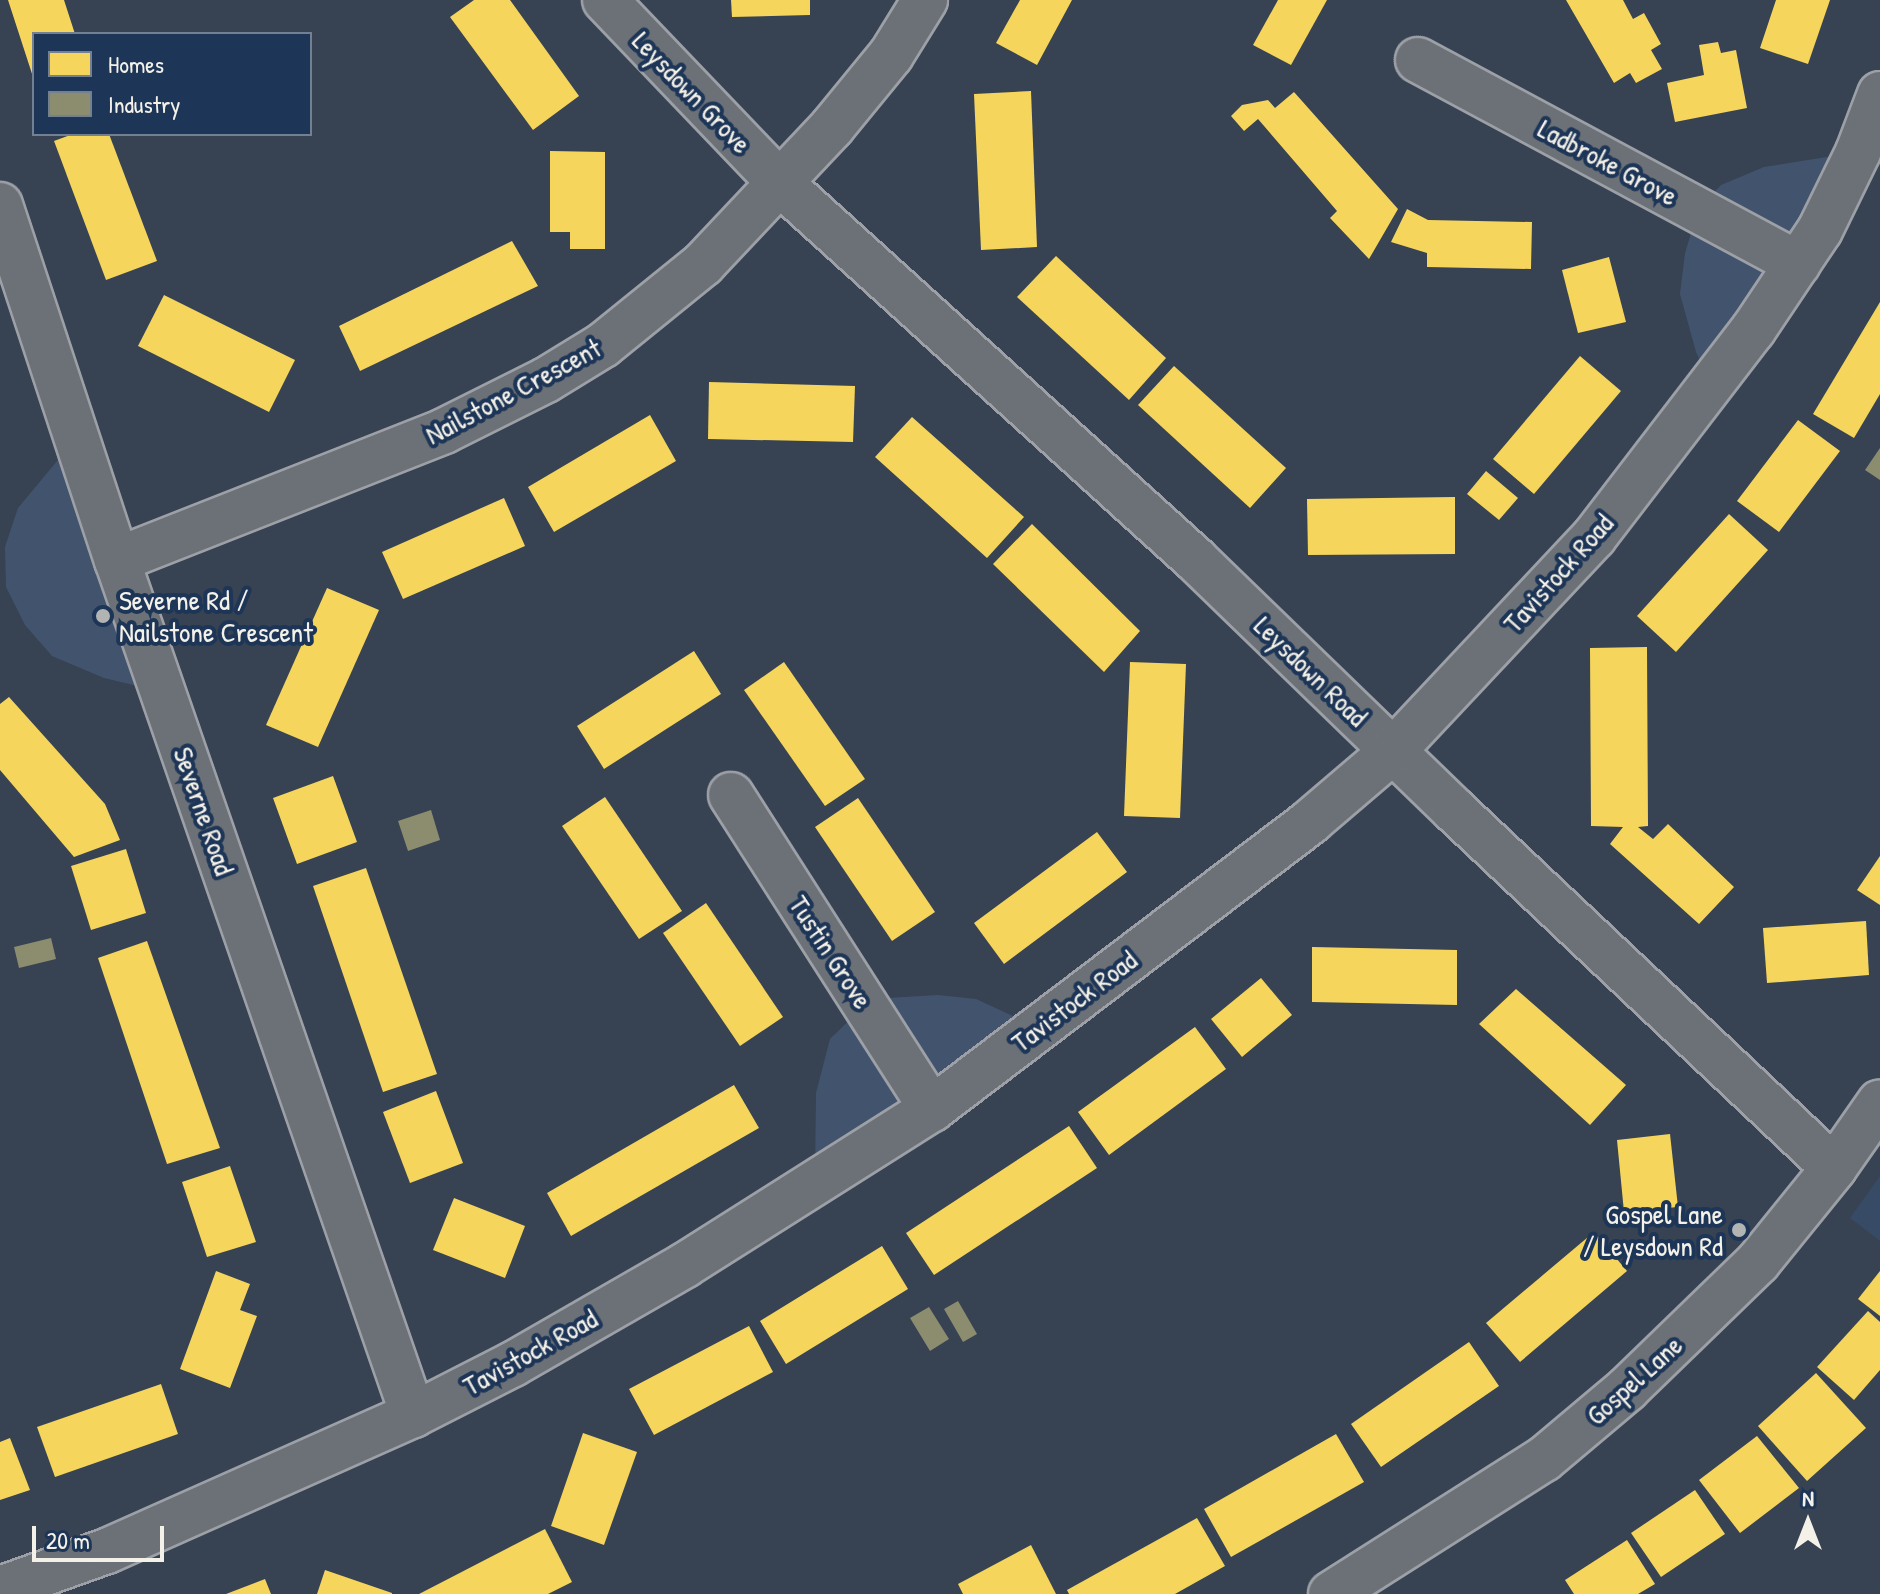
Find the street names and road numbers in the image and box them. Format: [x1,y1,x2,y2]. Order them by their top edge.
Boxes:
street label: Leysdown Grove [626,24,758,160]
street label: Ladbroke Grove [1533,111,1683,213]
street label: Nailstone Crescent [420,331,606,451]
street label: Tavistock Road [1496,507,1620,639]
street label: Leysdown Road [1247,609,1375,733]
street label: Severne Road [166,743,242,879]
street label: Tustin Grove [782,889,880,1015]
street label: Tavistock Road [1005,943,1143,1059]
street label: Tavistock Road [457,1301,603,1403]
street label: Gospel Lane [1579,1328,1689,1432]

